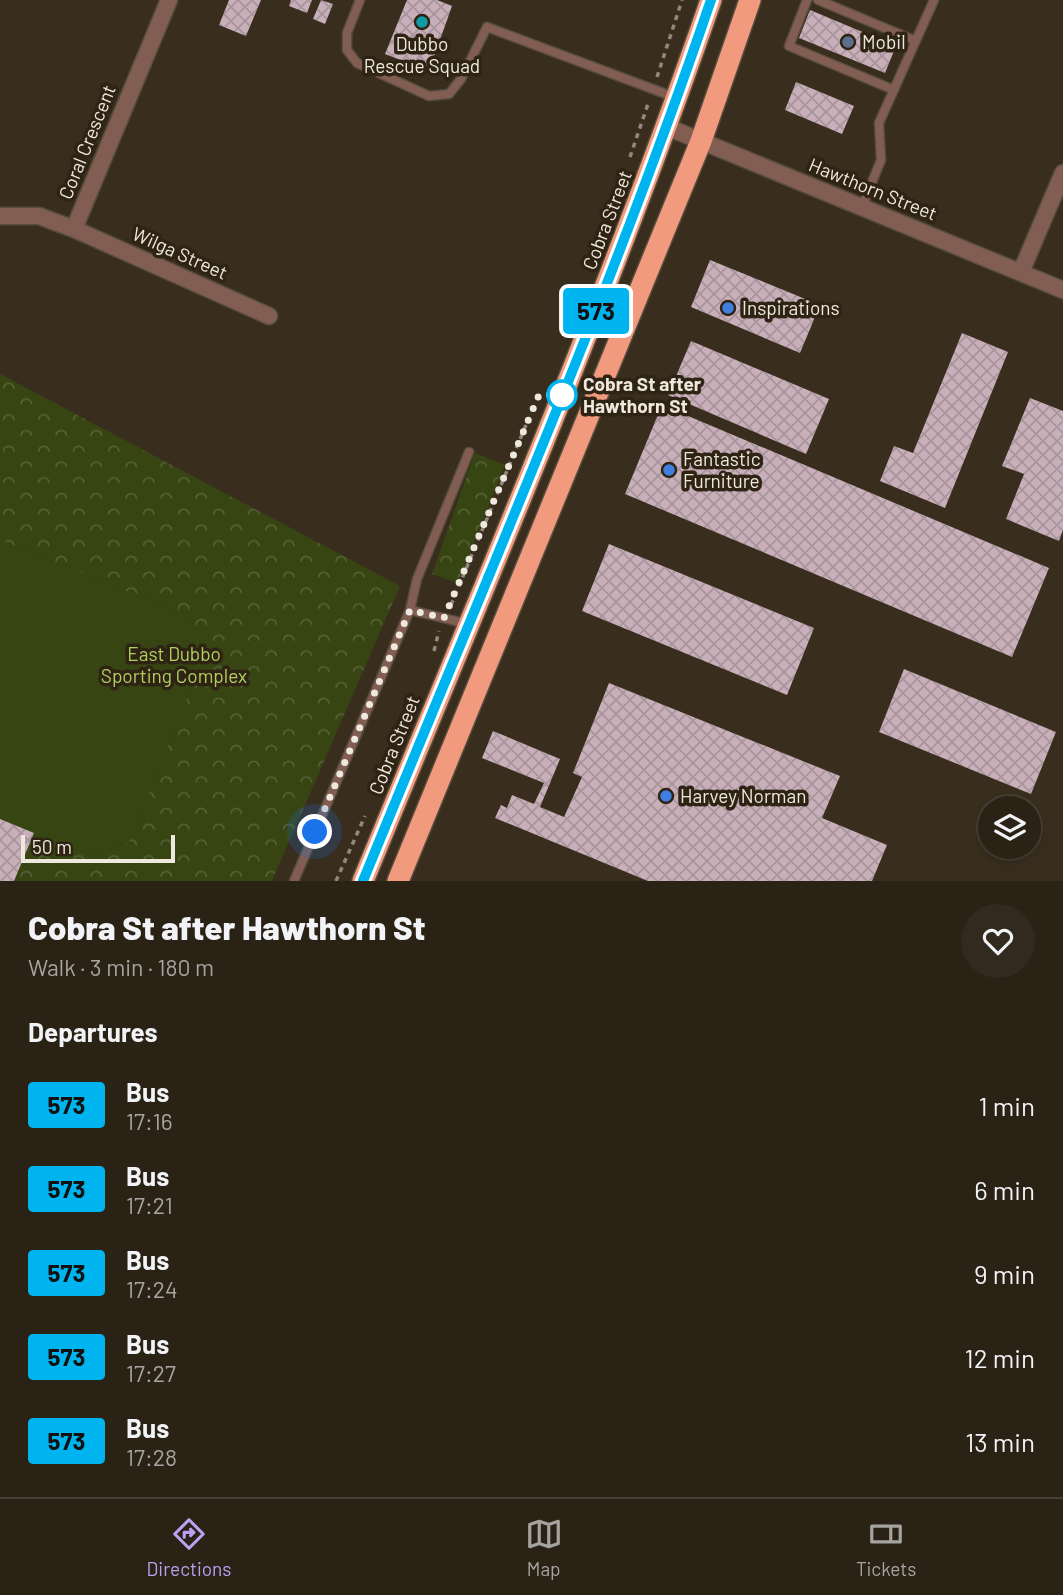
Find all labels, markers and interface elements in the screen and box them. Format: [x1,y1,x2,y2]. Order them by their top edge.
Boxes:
marker: Dubbo Rescue Squad [414,14,430,30]
place label: Mobil [862,30,906,53]
place label: Dubbo Rescue Squad [364,32,480,77]
marker: Mobil [840,34,856,50]
street label: Coral Crescent [53,81,120,202]
street label: Hawthorn Street [806,152,941,225]
street label: Cobra Street [577,167,636,273]
street label: Wilga Street [129,221,231,284]
line badge: 573 [556,288,636,334]
text: 573 [577,296,615,325]
place label: Inspirations [742,296,840,319]
marker: Inspirations [720,300,736,316]
place label: Cobra St after Hawthorn St [583,372,702,417]
marker: Cobra St after Hawthorn St [547,380,577,410]
place label: Fantastic Furniture [683,447,761,492]
marker: Fantastic Furniture [661,462,677,478]
park label: East Dubbo Sporting Complex [101,642,247,687]
street label: Cobra Street [363,692,424,798]
place label: Harvey Norman [680,784,807,807]
marker: Harvey Norman [658,788,674,804]
map controls [978,796,1041,859]
button: layers [978,796,1041,859]
your location [297,814,332,849]
scale bar [21,832,175,864]
text: 50 m [32,835,72,858]
button: heart [961,904,1035,978]
text: Cobra St after Hawthorn St [28,907,425,947]
text: Walk · 3 min · 180 m [28,953,214,981]
text: Departures [28,1016,158,1047]
text: Bus [126,1076,169,1107]
text: 573 [48,1090,85,1119]
text: 1 min [979,1090,1035,1121]
text: 17:16 [126,1107,173,1135]
text: Bus [126,1160,169,1191]
text: 573 [48,1174,85,1203]
text: 6 min [974,1174,1035,1205]
text: 17:21 [126,1191,173,1219]
text: Bus [126,1244,169,1275]
text: 573 [48,1258,85,1287]
text: 9 min [974,1258,1035,1289]
text: 17:24 [126,1275,178,1303]
text: Bus [126,1328,169,1359]
text: 573 [48,1342,85,1371]
text: 12 min [965,1342,1035,1373]
text: 17:27 [126,1359,176,1387]
text: Bus [126,1412,169,1443]
text: 573 [48,1426,85,1455]
text: 13 min [965,1426,1035,1457]
text: 17:28 [126,1443,177,1471]
tab: Directions [147,1515,232,1580]
tab: Map [525,1515,563,1580]
tab: Tickets [856,1515,916,1580]

